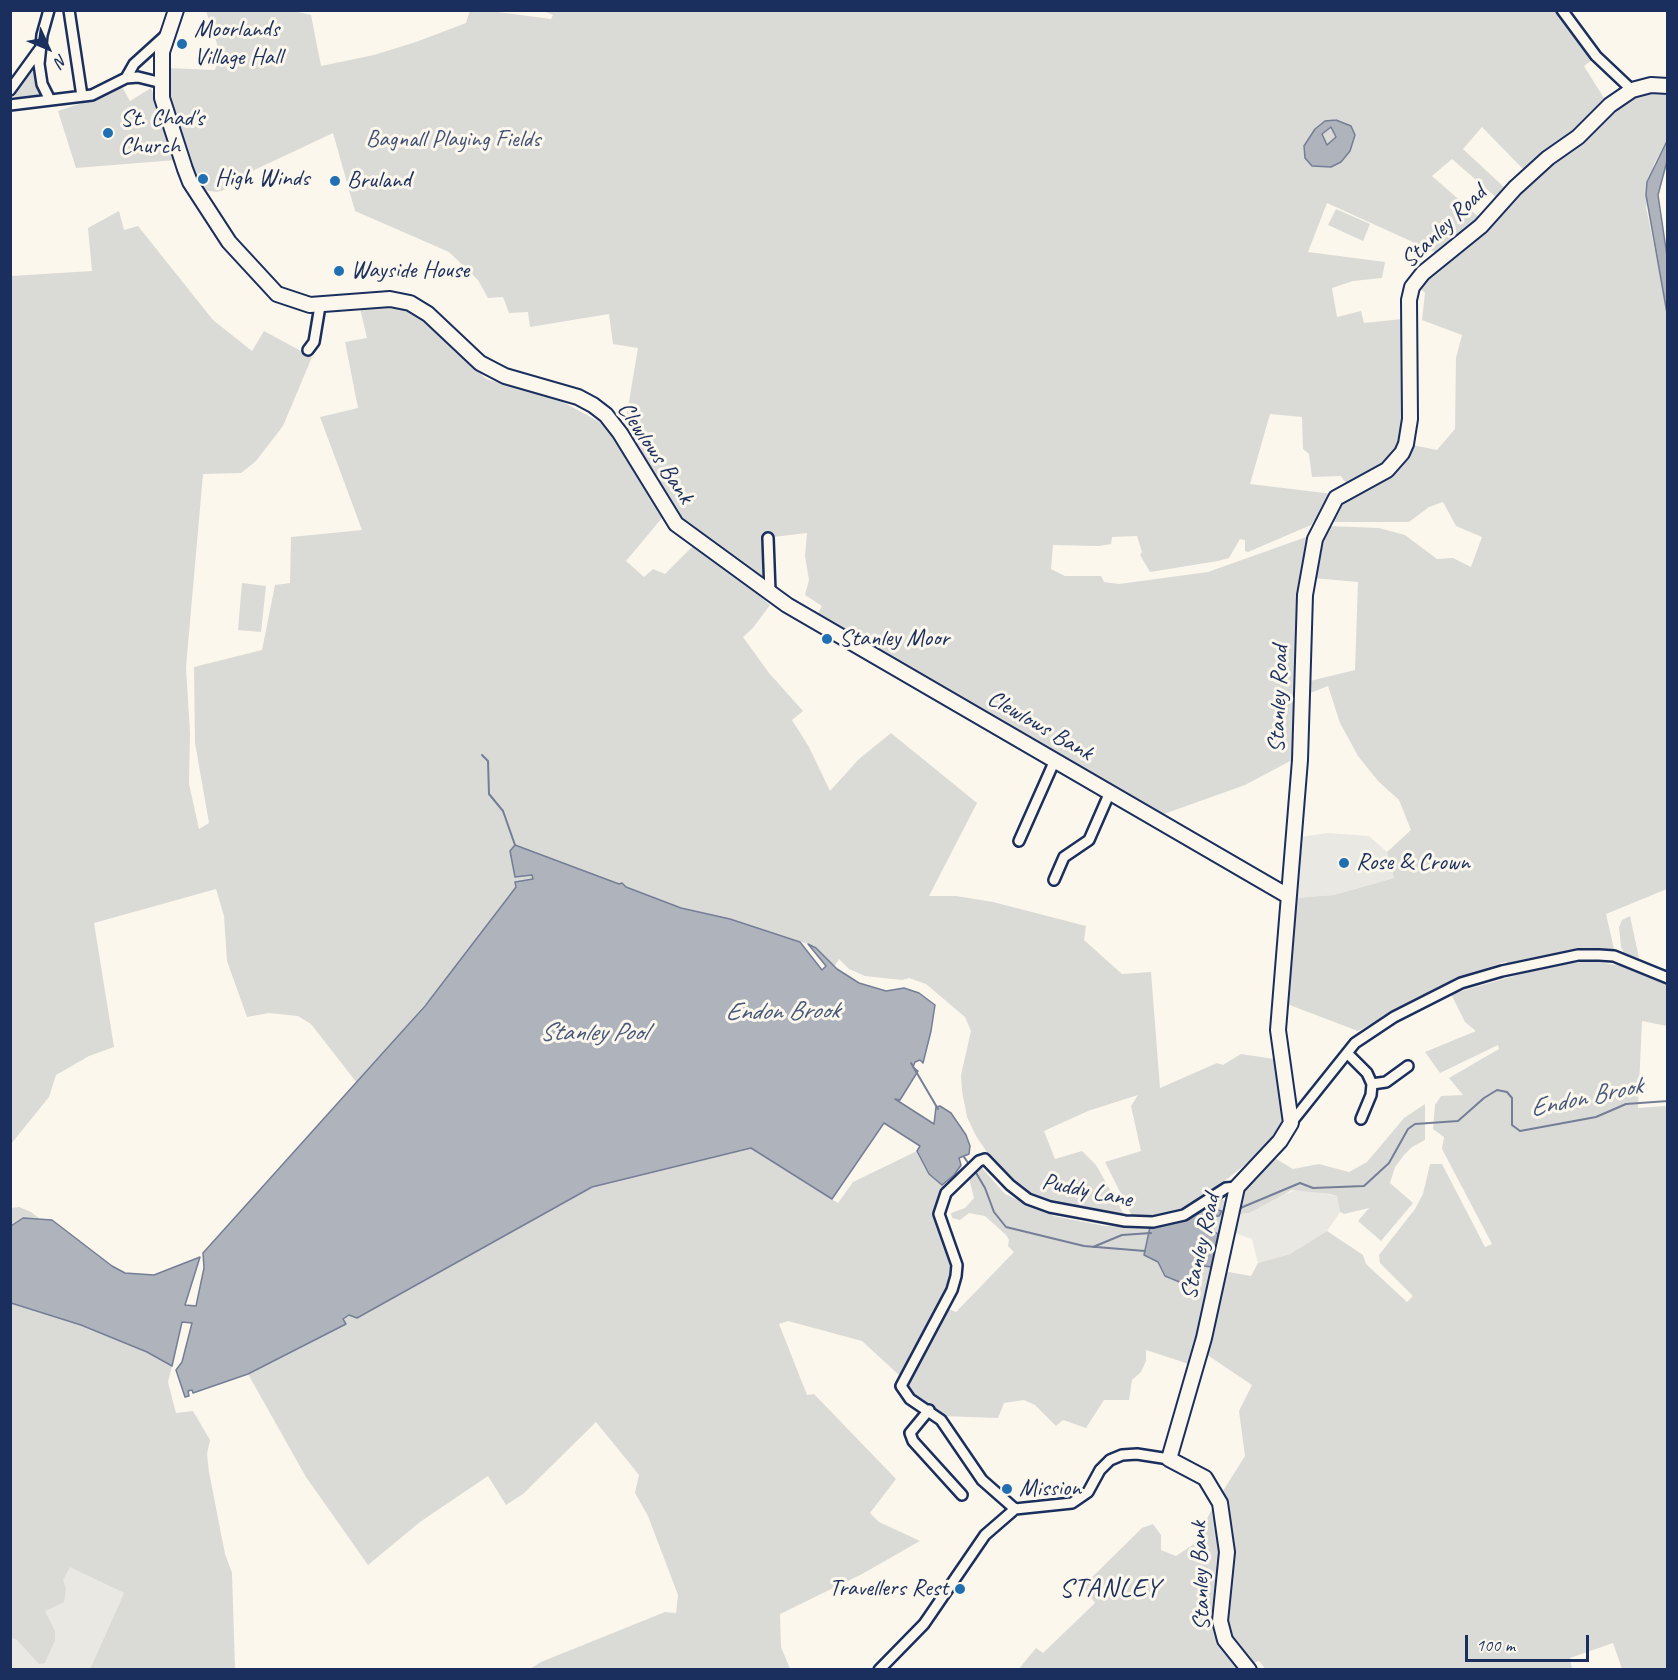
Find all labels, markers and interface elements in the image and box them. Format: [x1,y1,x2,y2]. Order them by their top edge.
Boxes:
place label: Moorlands Village Hall [194,16,282,72]
north arrow [18,18,78,78]
marker: Moorlands Village Hall [175,37,189,51]
text: N [50,50,72,71]
place label: St. Chad's Church [120,105,204,161]
marker: St. Chad's Church [101,126,115,140]
park label: Bagnall Playing Fields [366,126,540,154]
place label: High Winds [215,165,309,193]
place label: Bruland [347,167,411,195]
marker: High Winds [196,172,210,186]
marker: Bruland [328,174,342,188]
street label: Stanley Road [1395,179,1493,275]
place label: Wayside House [351,257,469,285]
marker: Wayside House [332,264,346,278]
street label: Clewlows Bank [610,396,700,510]
place label: Stanley Moor [839,625,949,653]
marker: Stanley Moor [820,632,834,646]
street label: Stanley Road [1263,645,1295,753]
street label: Clewlows Bank [982,684,1098,768]
place label: Rose & Crown [1356,849,1470,877]
marker: Rose & Crown [1337,856,1351,870]
water label: Endon Brook [725,995,839,1029]
water label: Stanley Pool [540,1017,646,1049]
water label: Endon Brook [1527,1071,1645,1125]
street label: Puddy Lane [1039,1167,1135,1215]
street label: Stanley Road [1175,1191,1227,1303]
place label: Mission [1019,1475,1081,1503]
marker: Mission [1000,1482,1014,1496]
street label: Stanley Bank [1185,1521,1217,1631]
district label: STANLEY [1059,1573,1161,1605]
place label: Travellers Rest [829,1575,948,1603]
marker: Travellers Rest [953,1582,967,1596]
scale bar [1468,1623,1592,1661]
text: 100 m [1476,1634,1515,1656]

